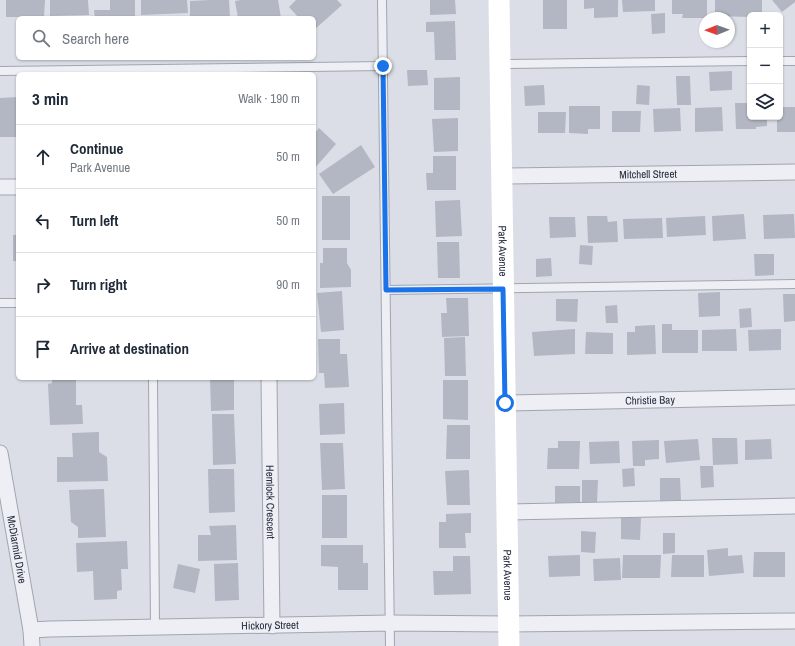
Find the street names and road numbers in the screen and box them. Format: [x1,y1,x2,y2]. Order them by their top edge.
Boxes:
street label: Mitchell Street [619,167,677,181]
street label: Park Avenue [495,225,510,277]
street label: Christie Bay [625,392,675,408]
street label: Hemlock Crescent [263,465,278,539]
street label: McDiarmid Drive [4,515,30,584]
street label: Park Avenue [501,549,515,601]
street label: Hickory Street [241,618,299,633]

